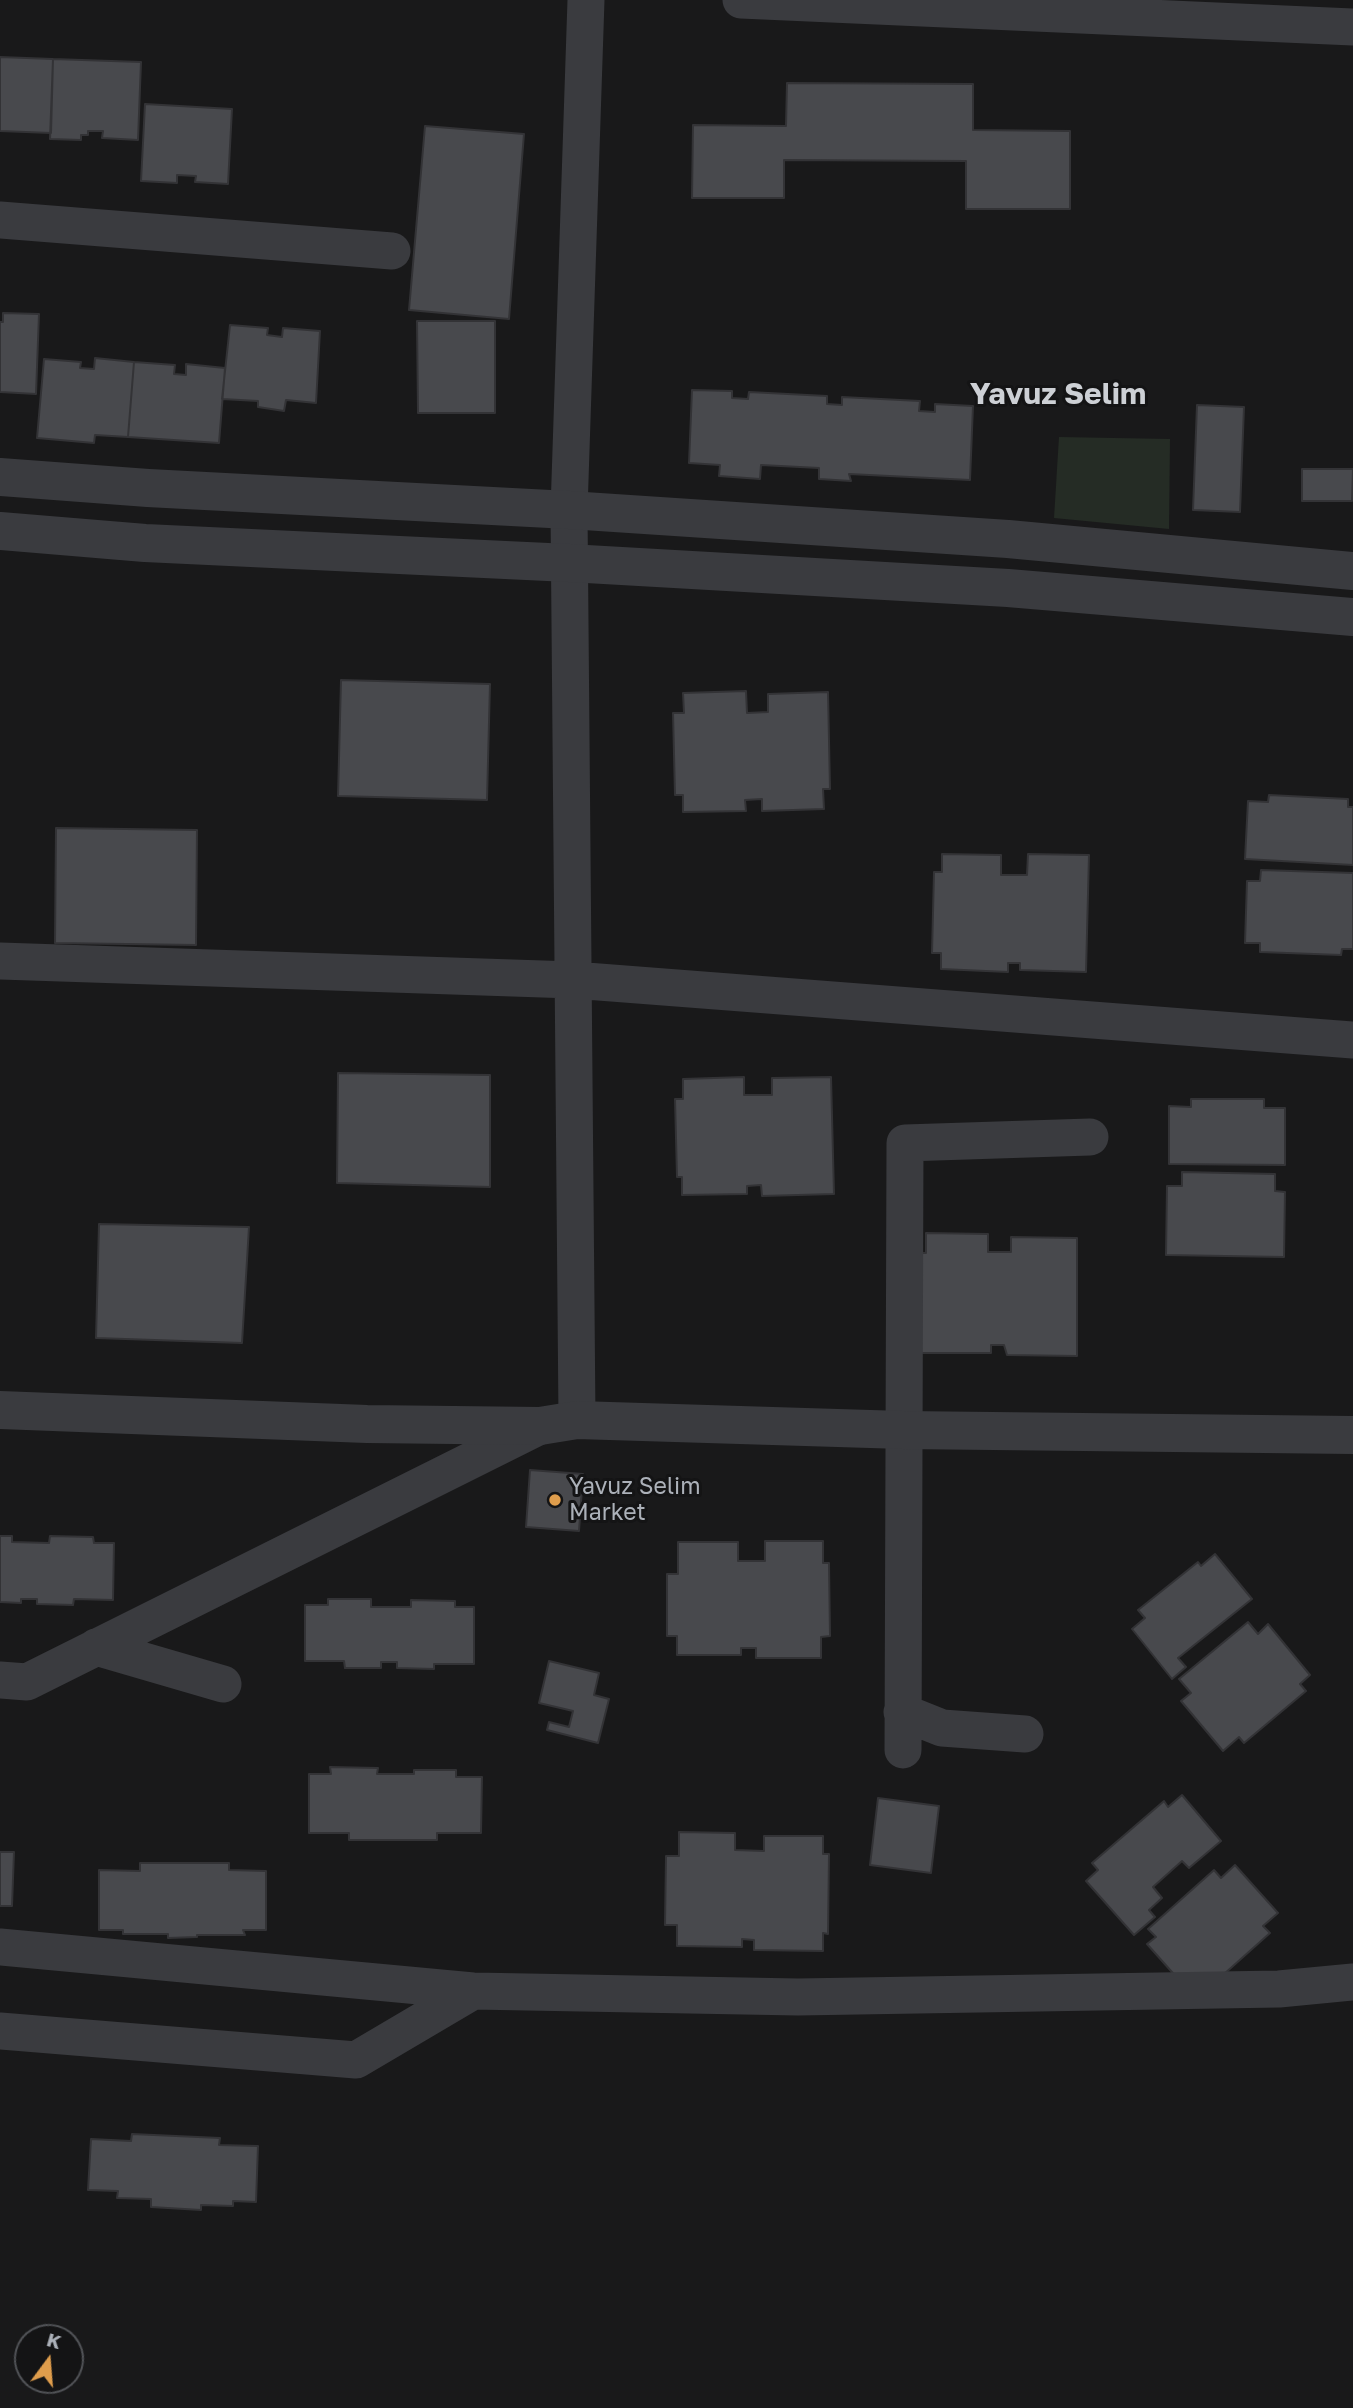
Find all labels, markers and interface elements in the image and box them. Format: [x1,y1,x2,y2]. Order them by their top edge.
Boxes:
district label: Yavuz Selim [970,376,1146,412]
place label: Yavuz Selim Market [569,1473,701,1527]
marker: Yavuz Selim Market [547,1492,563,1508]
north arrow [14,2324,84,2394]
text: K [45,2327,64,2353]

